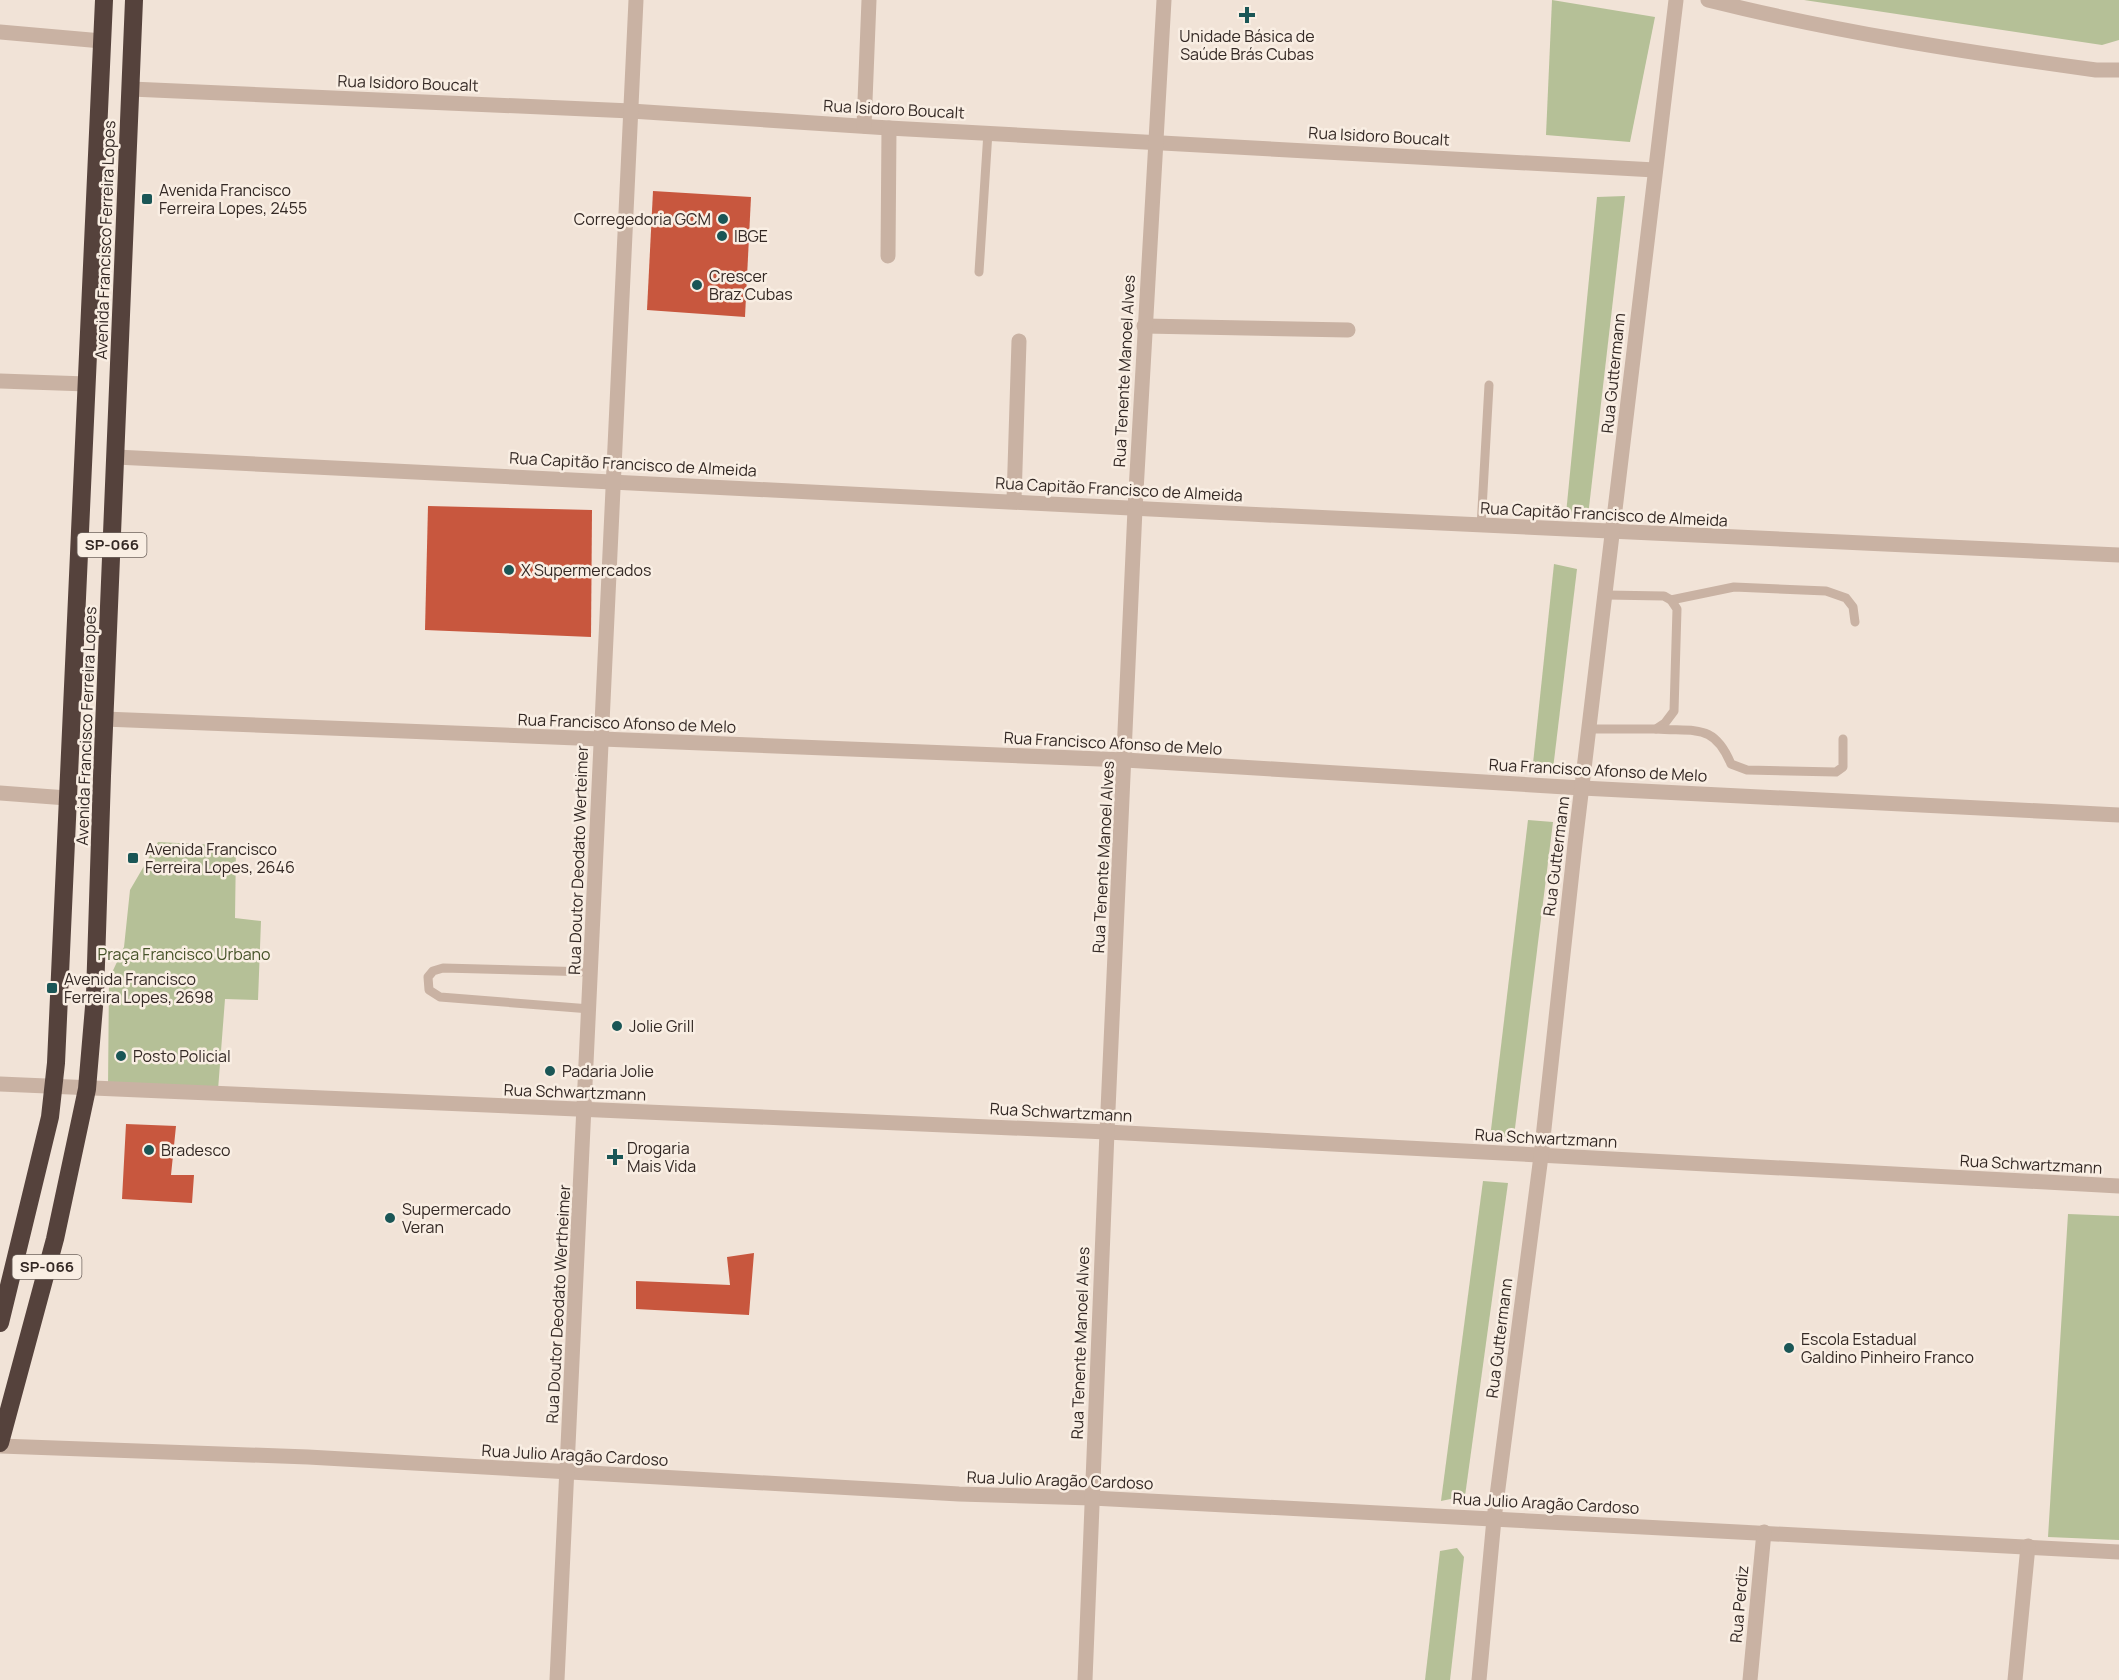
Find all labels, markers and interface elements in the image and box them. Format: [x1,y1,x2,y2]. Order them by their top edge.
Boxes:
marker: Unidade Básica de Saúde Brás Cubas [1238,6,1256,24]
place label: Unidade Básica de Saúde Brás Cubas [1179,25,1315,65]
street label: Rua Isidoro Boucalt [337,70,479,96]
street label: Rua Isidoro Boucalt [823,94,965,124]
street label: Avenida Francisco Ferreira Lopes [90,120,120,360]
street label: Rua Isidoro Boucalt [1308,121,1450,151]
place label: Avenida Francisco Ferreira Lopes, 2455 [159,179,307,219]
marker: Avenida Francisco Ferreira Lopes, 2455 [140,192,154,206]
place label: Corregedoria GCM [574,208,711,230]
marker: Corregedoria GCM [716,212,730,226]
place label: IBGE [734,225,768,247]
marker: IBGE [715,229,729,243]
place label: Crescer Braz Cubas [709,265,793,305]
street label: Rua Tenente Manoel Alves [1108,274,1140,468]
marker: Crescer Braz Cubas [690,278,704,292]
street label: Rua Guttermann [1596,312,1630,434]
street label: Rua Capitão Francisco de Almeida [509,447,757,481]
street label: Rua Capitão Francisco de Almeida [995,472,1243,506]
street label: Rua Capitão Francisco de Almeida [1480,497,1728,531]
road number: SP-066 [78,533,146,557]
place label: X Supermercados [521,559,651,581]
marker: X Supermercados [502,563,516,577]
street label: Avenida Francisco Ferreira Lopes [71,606,101,846]
street label: Rua Francisco Afonso de Melo [517,708,737,738]
street label: Rua Francisco Afonso de Melo [1003,726,1223,760]
street label: Rua Doutor Deodato Werteimer [563,745,593,975]
street label: Rua Francisco Afonso de Melo [1488,753,1708,787]
street label: Rua Tenente Manoel Alves [1087,760,1119,954]
street label: Rua Guttermann [1538,795,1574,917]
place label: Avenida Francisco Ferreira Lopes, 2646 [145,838,295,878]
marker: Avenida Francisco Ferreira Lopes, 2646 [126,851,140,865]
park label: Praça Francisco Urbano [97,943,271,965]
place label: Avenida Francisco Ferreira Lopes, 2698 [64,968,214,1008]
marker: Avenida Francisco Ferreira Lopes, 2698 [45,981,59,995]
place label: Jolie Grill [629,1015,694,1037]
marker: Jolie Grill [610,1019,624,1033]
place label: Posto Policial [133,1045,231,1067]
marker: Posto Policial [114,1049,128,1063]
place label: Padaria Jolie [562,1060,654,1082]
marker: Padaria Jolie [543,1064,557,1078]
street label: Rua Schwartzmann [503,1079,647,1105]
street label: Rua Schwartzmann [989,1097,1133,1127]
street label: Rua Schwartzmann [1474,1123,1618,1153]
place label: Drogaria Mais Vida [627,1137,696,1177]
place label: Bradesco [161,1139,230,1161]
marker: Bradesco [142,1143,156,1157]
street label: Rua Schwartzmann [1959,1149,2103,1179]
marker: Drogaria Mais Vida [608,1150,622,1164]
street label: Rua Doutor Deodato Wertheimer [541,1184,575,1424]
place label: Supermercado Veran [402,1198,511,1238]
marker: Supermercado Veran [383,1211,397,1225]
street label: Rua Tenente Manoel Alves [1066,1246,1094,1440]
road number: SP-066 [12,1255,82,1279]
street label: Rua Guttermann [1481,1277,1517,1399]
place label: Escola Estadual Galdino Pinheiro Franco [1801,1328,1974,1368]
marker: Escola Estadual Galdino Pinheiro Franco [1782,1341,1796,1355]
street label: Rua Julio Aragão Cardoso [481,1439,669,1471]
street label: Rua Julio Aragão Cardoso [966,1466,1154,1494]
street label: Rua Julio Aragão Cardoso [1452,1487,1640,1519]
street label: Rua Perdiz [1725,1564,1753,1644]

